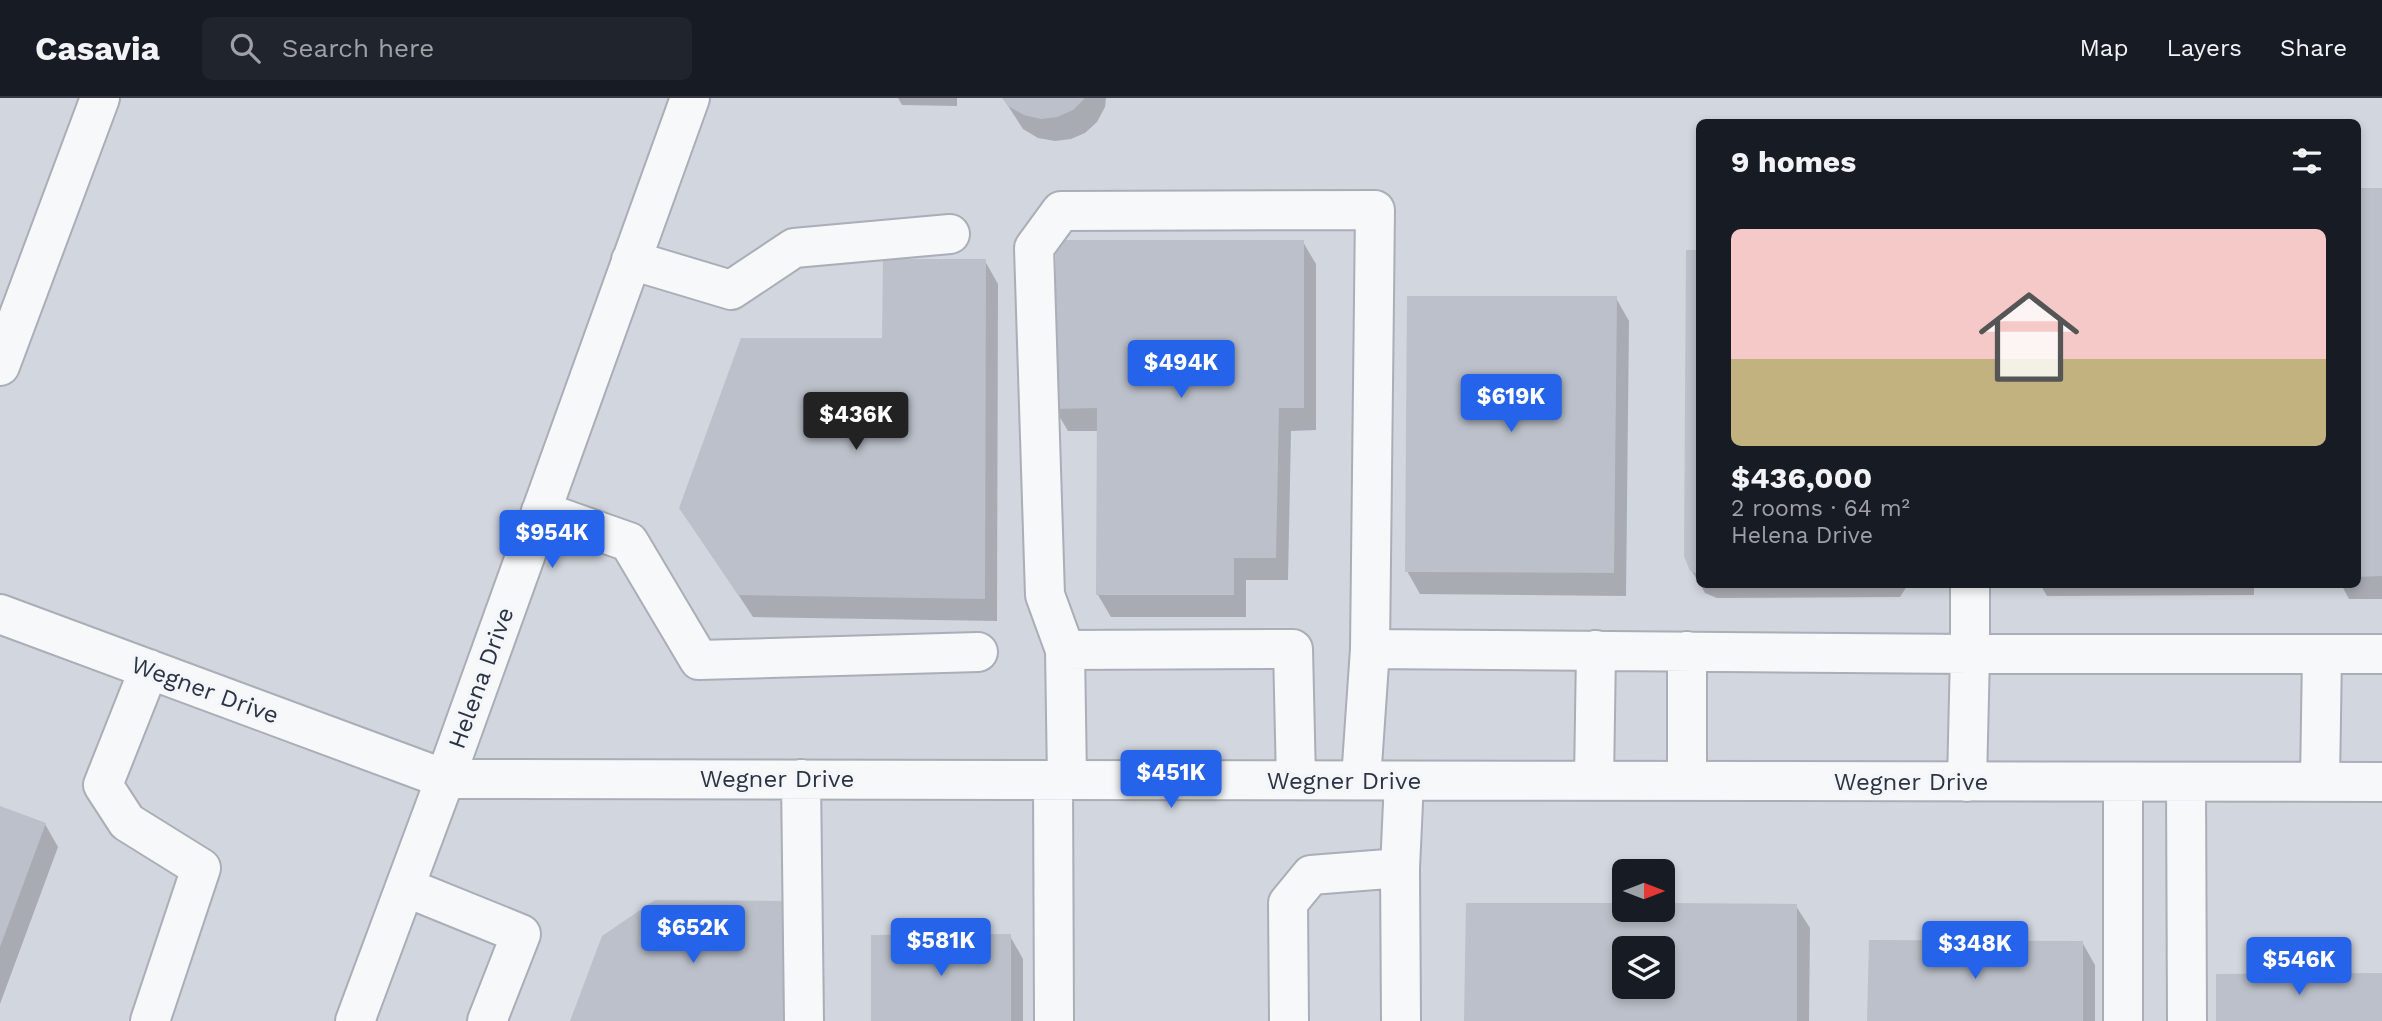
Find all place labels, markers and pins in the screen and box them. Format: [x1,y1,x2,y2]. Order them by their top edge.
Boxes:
pin: $494K [1132,341,1230,400]
pin: $619K [1462,374,1560,434]
pin: $436K [807,392,905,452]
pin: $954K [503,510,601,570]
pin: $451K [1122,750,1220,810]
pin: $652K [644,906,742,965]
pin: $581K [892,918,990,978]
pin: $348K [1926,922,2024,981]
pin: $546K [2250,937,2348,997]

